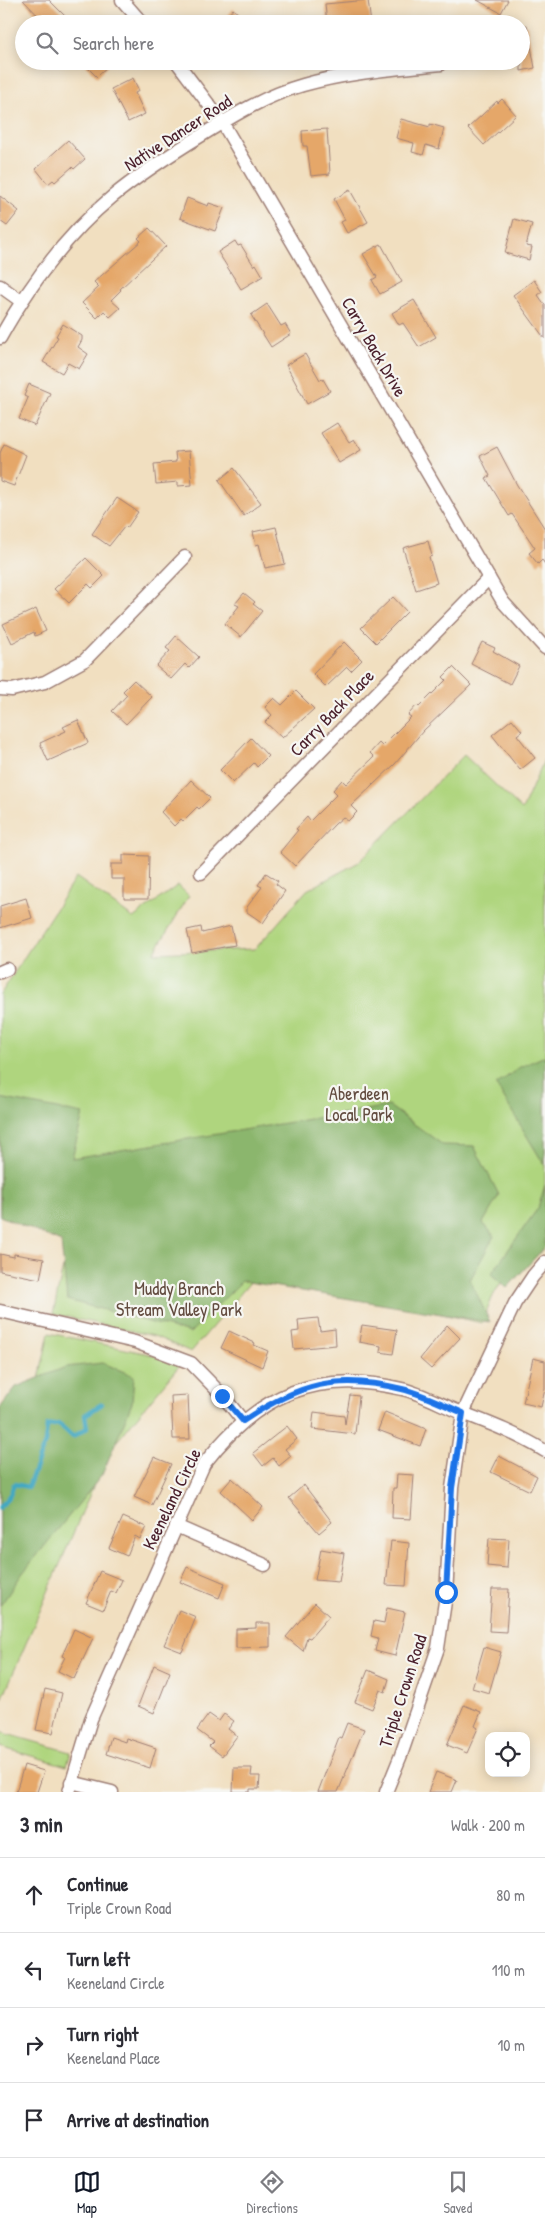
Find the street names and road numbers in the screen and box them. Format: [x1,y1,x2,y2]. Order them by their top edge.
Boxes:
street label: Native Dancer Road [119,88,236,177]
street label: Carry Back Drive [336,292,413,401]
street label: Carry Back Place [284,664,380,762]
street label: Keeneland Circle [136,1444,207,1554]
street label: Triple Crown Road [373,1631,433,1751]

